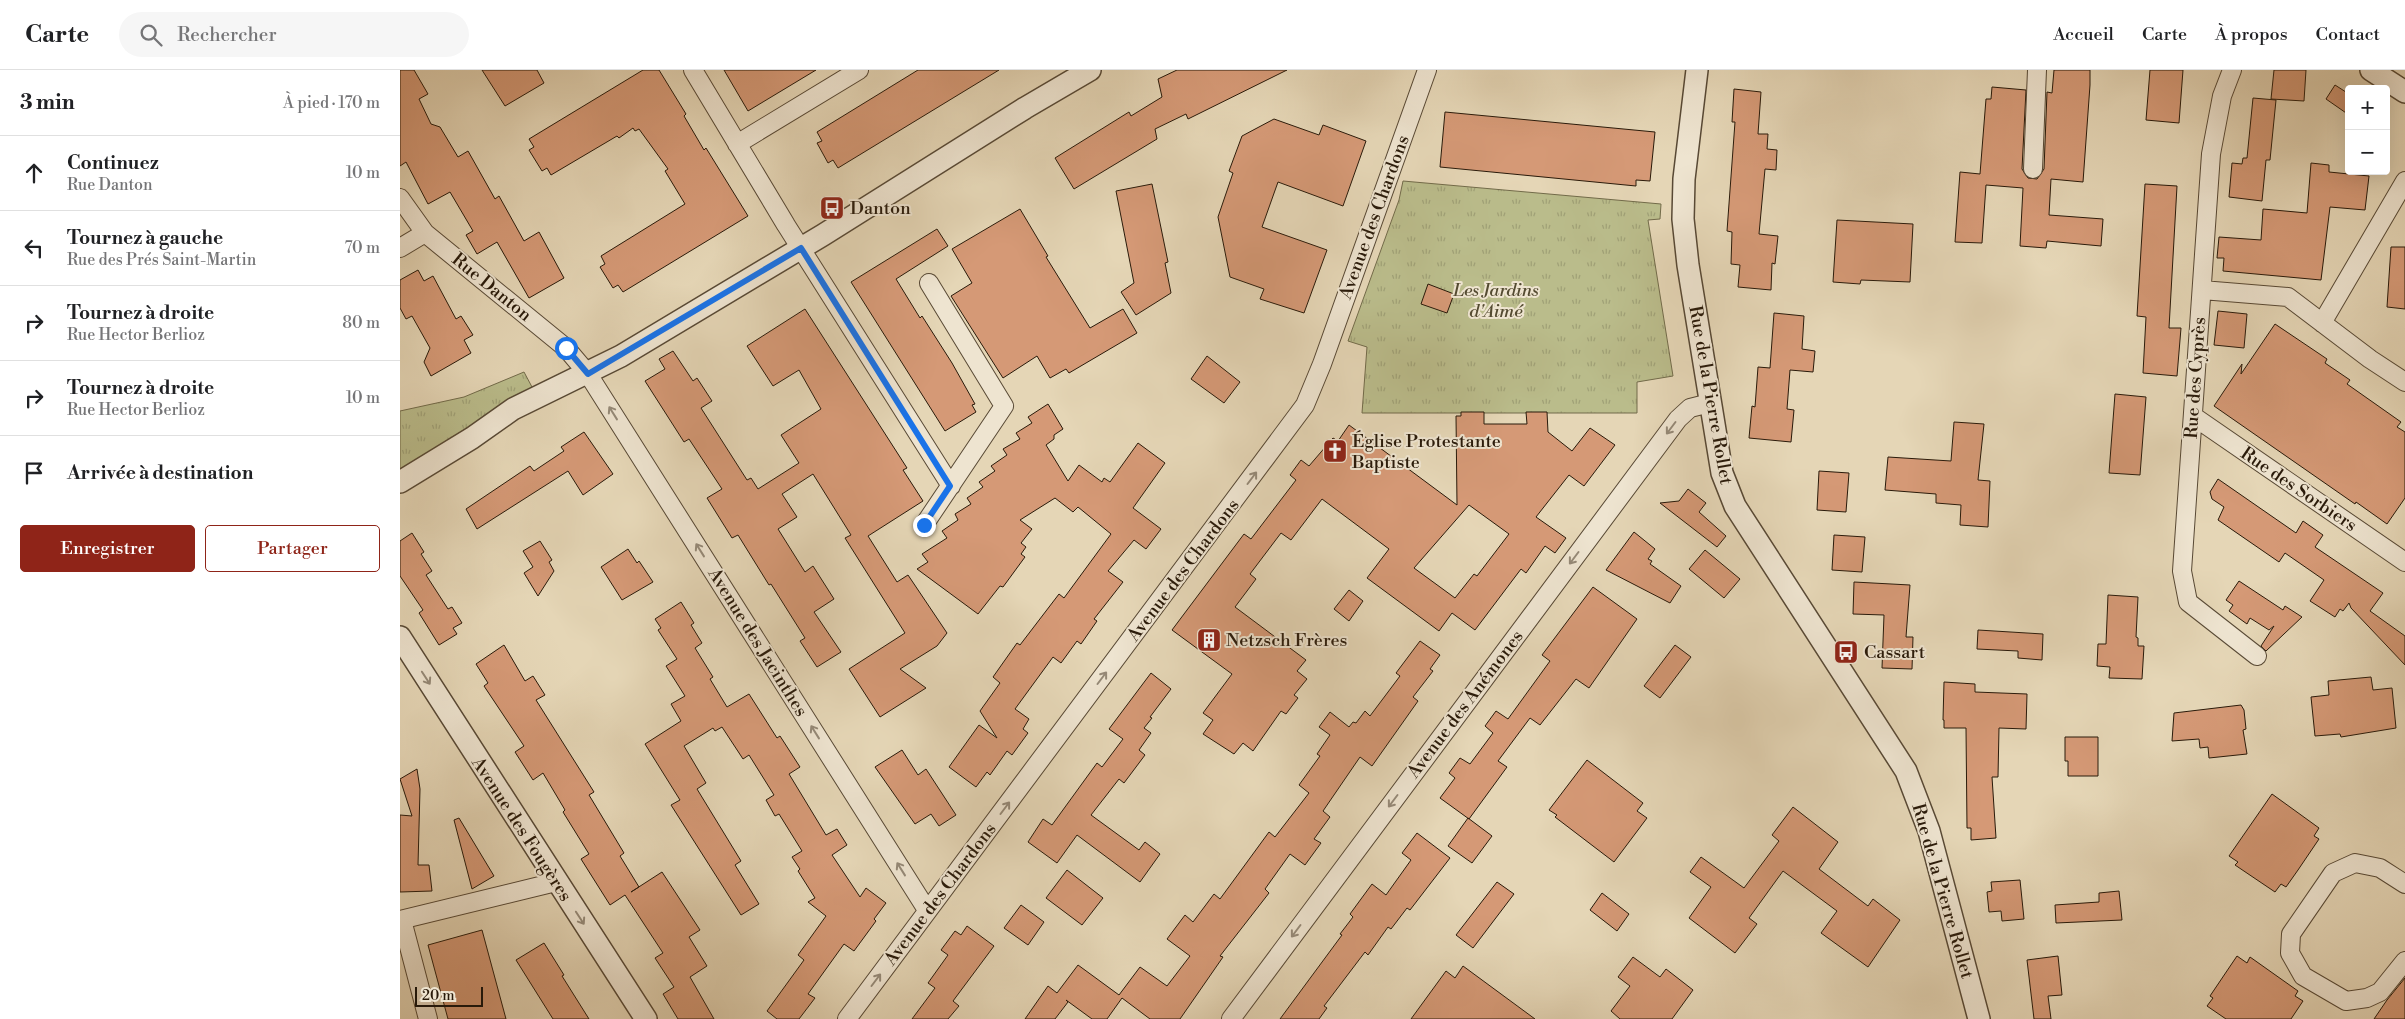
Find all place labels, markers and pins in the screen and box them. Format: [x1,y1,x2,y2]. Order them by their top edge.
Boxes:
bus stop icon: Danton [819,195,845,221]
place label: Danton [850,197,911,220]
place label: Église Protestante Baptiste [1351,430,1501,474]
church icon: Église Protestante Baptiste [1322,438,1348,464]
building icon: Netzsch Frères [1196,627,1222,653]
place label: Netzsch Frères [1226,629,1348,652]
bus stop icon: Cassart [1833,639,1859,665]
place label: Cassart [1864,641,1926,664]

